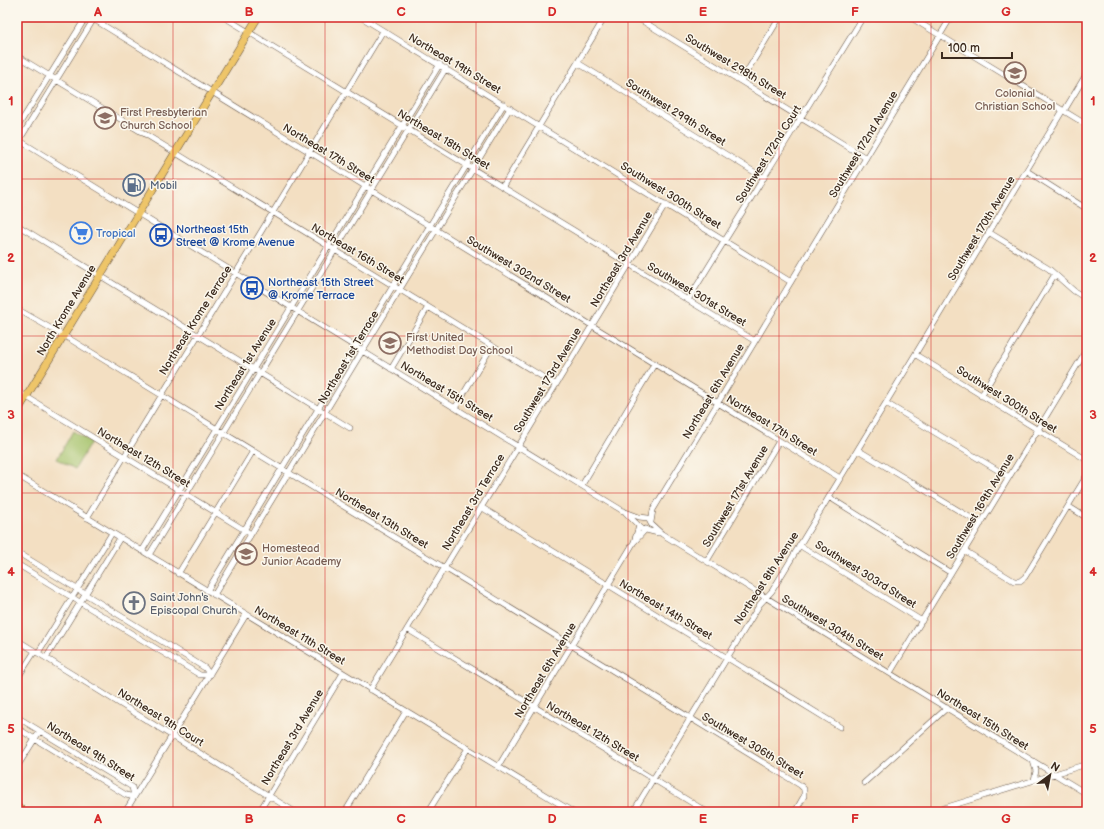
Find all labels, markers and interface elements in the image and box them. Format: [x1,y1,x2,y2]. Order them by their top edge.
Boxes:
text: A [93,4,102,20]
text: B [244,4,254,20]
text: C [396,4,406,20]
text: D [547,4,557,20]
text: E [699,4,708,20]
text: F [851,4,859,20]
text: G [1001,4,1011,20]
street label: Northeast 19th Street [406,31,504,97]
street label: Southwest 298th Street [683,31,789,102]
scale bar [942,34,1012,60]
text: 100 m [948,41,980,56]
school or university icon: Colonial Christian School [1002,60,1028,86]
street label: Southwest 299th Street [623,76,729,149]
place label: Colonial Christian School [975,87,1055,113]
street label: Southwest 172nd Avenue [826,88,901,200]
text: 1 [8,93,14,109]
text: 1 [1090,93,1096,109]
street label: Southwest 172nd Court [733,102,804,206]
school or university icon: First Presbyterian Church School [92,105,118,131]
place label: First Presbyterian Church School [120,106,207,132]
street label: Northeast 18th Street [395,107,493,173]
street label: Northeast 17th Street [281,121,377,186]
street label: Southwest 300th Street [618,159,724,232]
fuel station icon: Mobil [121,172,147,198]
street label: Southwest 170th Avenue [945,173,1018,283]
place label: Mobil [150,179,177,192]
street label: Northeast 3rd Avenue [588,209,655,309]
supermarket icon: Tropical [68,220,94,246]
street label: Northeast 16th Street [309,221,407,287]
bus stop icon: Northeast 15th Street @ Krome Avenue [148,222,174,248]
place label: Northeast 15th Street @ Krome Avenue [176,223,295,249]
place label: Tropical [96,227,136,240]
street label: Southwest 302nd Street [464,233,574,306]
text: 2 [7,250,15,266]
text: 2 [1089,250,1097,266]
street label: Southwest 301st Street [645,260,749,329]
street label: North Krome Avenue [34,262,99,358]
street label: Northeast Krome Terrace [156,263,235,377]
bus stop icon: Northeast 15th Street @ Krome Terrace [239,275,265,301]
place label: Northeast 15th Street @ Krome Terrace [268,276,374,302]
street label: Northeast 1st Terrace [315,308,382,406]
street label: Northeast 1st Avenue [212,316,279,412]
street label: Southwest 173rd Avenue [511,325,584,435]
school or university icon: First United Methodist Day School [377,330,403,356]
place label: First United Methodist Day School [406,331,513,357]
street label: Northeast 6th Avenue [680,341,747,441]
street label: Northeast 15th Street [398,359,496,425]
street label: Southwest 300th Street [954,363,1060,436]
street label: Northeast 17th Street [724,392,820,459]
text: 3 [7,407,15,423]
text: 3 [1089,407,1097,423]
street label: Northeast 12th Street [95,425,193,491]
street label: Southwest 171st Avenue [700,443,771,550]
street label: Northeast 3rd Terrace [439,451,508,553]
street label: Southwest 169th Avenue [944,451,1017,561]
street label: Northeast 13th Street [333,486,431,552]
street label: Northeast 8th Avenue [731,529,802,627]
street label: Southwest 303rd Street [813,538,919,611]
school or university icon: Homestead Junior Academy [233,541,259,567]
place label: Homestead Junior Academy [262,542,341,568]
text: 4 [7,564,15,580]
text: 4 [1089,564,1097,580]
street label: Northeast 14th Street [617,577,715,643]
church icon: Saint John's Episcopal Church [121,590,147,616]
place label: Saint John's Episcopal Church [150,591,237,617]
street label: Southwest 304th Street [780,592,886,663]
street label: Northeast 11th Street [252,603,348,668]
street label: Northeast 6th Avenue [512,620,579,720]
street label: Northeast 9th Court [115,686,207,749]
street label: Northeast 15th Street [935,686,1031,753]
street label: Northeast 3rd Avenue [259,687,326,787]
street label: Northeast 12th Street [544,699,642,765]
street label: Southwest 306th Street [700,710,806,781]
street label: Northeast 9th Street [44,719,138,784]
text: 5 [7,721,15,737]
text: 5 [1089,721,1097,737]
north arrow [1030,755,1070,795]
text: N [1048,759,1062,775]
text: A [93,811,102,827]
text: B [244,811,254,827]
text: C [396,811,406,827]
text: D [547,811,557,827]
text: E [699,811,708,827]
text: F [851,811,859,827]
text: G [1001,811,1011,827]

